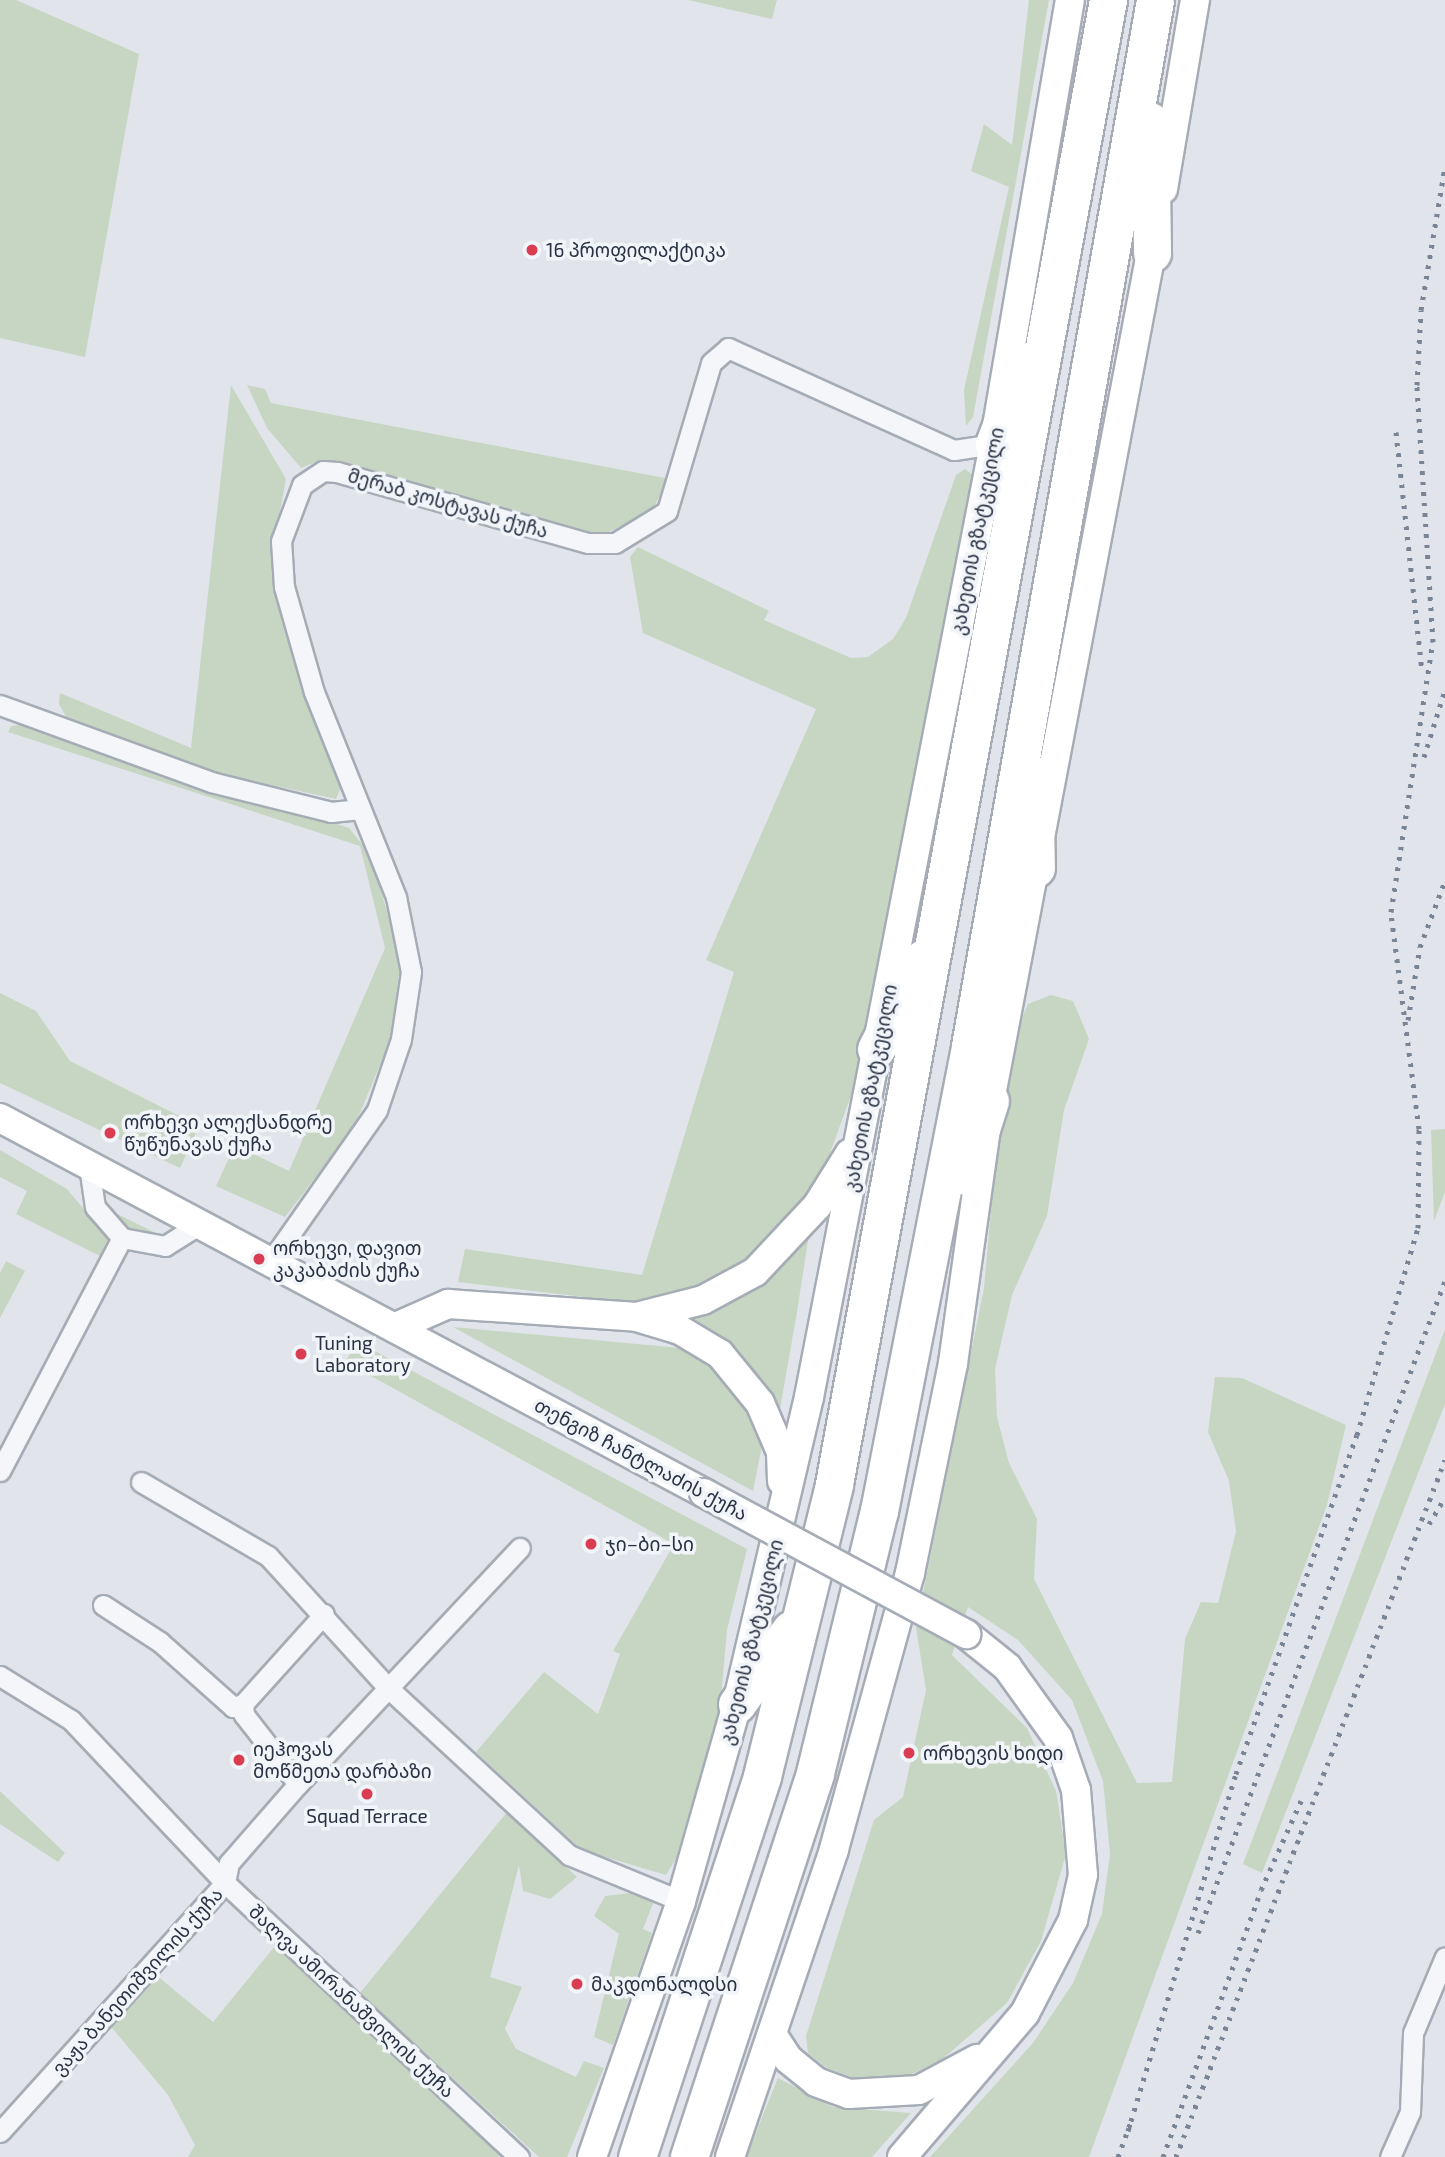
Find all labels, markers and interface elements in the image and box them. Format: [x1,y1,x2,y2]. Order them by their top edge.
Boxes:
place label: 16 პროფილაქტიკა [546,239,726,261]
marker: 16 პროფილაქტიკა [524,242,540,258]
street label: კახეთის გზატკეცილი [946,425,1008,637]
street label: მერაბ კოსტავას ქუჩა [345,464,551,542]
street label: კახეთის გზატკეცილი [839,982,901,1194]
place label: ორხევი ალექსანდრე წუწუნავას ქუჩა [124,1111,333,1155]
marker: ორხევი ალექსანდრე წუწუნავას ქუჩა [102,1125,118,1141]
place label: ორხევი, დავით კაკაბაძის ქუჩა [273,1237,422,1281]
marker: ორხევი, დავით კაკაბაძის ქუჩა [251,1251,267,1267]
place label: Tuning Laboratory [315,1332,411,1376]
marker: Tuning Laboratory [293,1346,309,1362]
street label: თენგიზ ჩანტლაძის ქუჩა [531,1393,751,1525]
place label: ჯი–ბი–სი [605,1533,694,1555]
marker: ჯი–ბი–სი [583,1536,599,1552]
street label: კახეთის გზატკეცილი [714,1537,788,1747]
place label: იეჰოვას მოწმეთა დარბაზი [253,1738,432,1782]
place label: ორხევის ხიდი [923,1742,1064,1764]
marker: ორხევის ხიდი [901,1745,917,1761]
marker: იეჰოვას მოწმეთა დარბაზი [231,1752,247,1768]
marker: Squad Terrace [359,1786,375,1802]
place label: Squad Terrace [306,1805,428,1827]
street label: ვაჟა ბანეთიშვილის ქუჩა [47,1883,227,2079]
street label: შალვა ამირანაშვილის ქუჩა [244,1900,460,2102]
place label: მაკდონალდსი [591,1973,737,1995]
marker: მაკდონალდსი [569,1976,585,1992]

